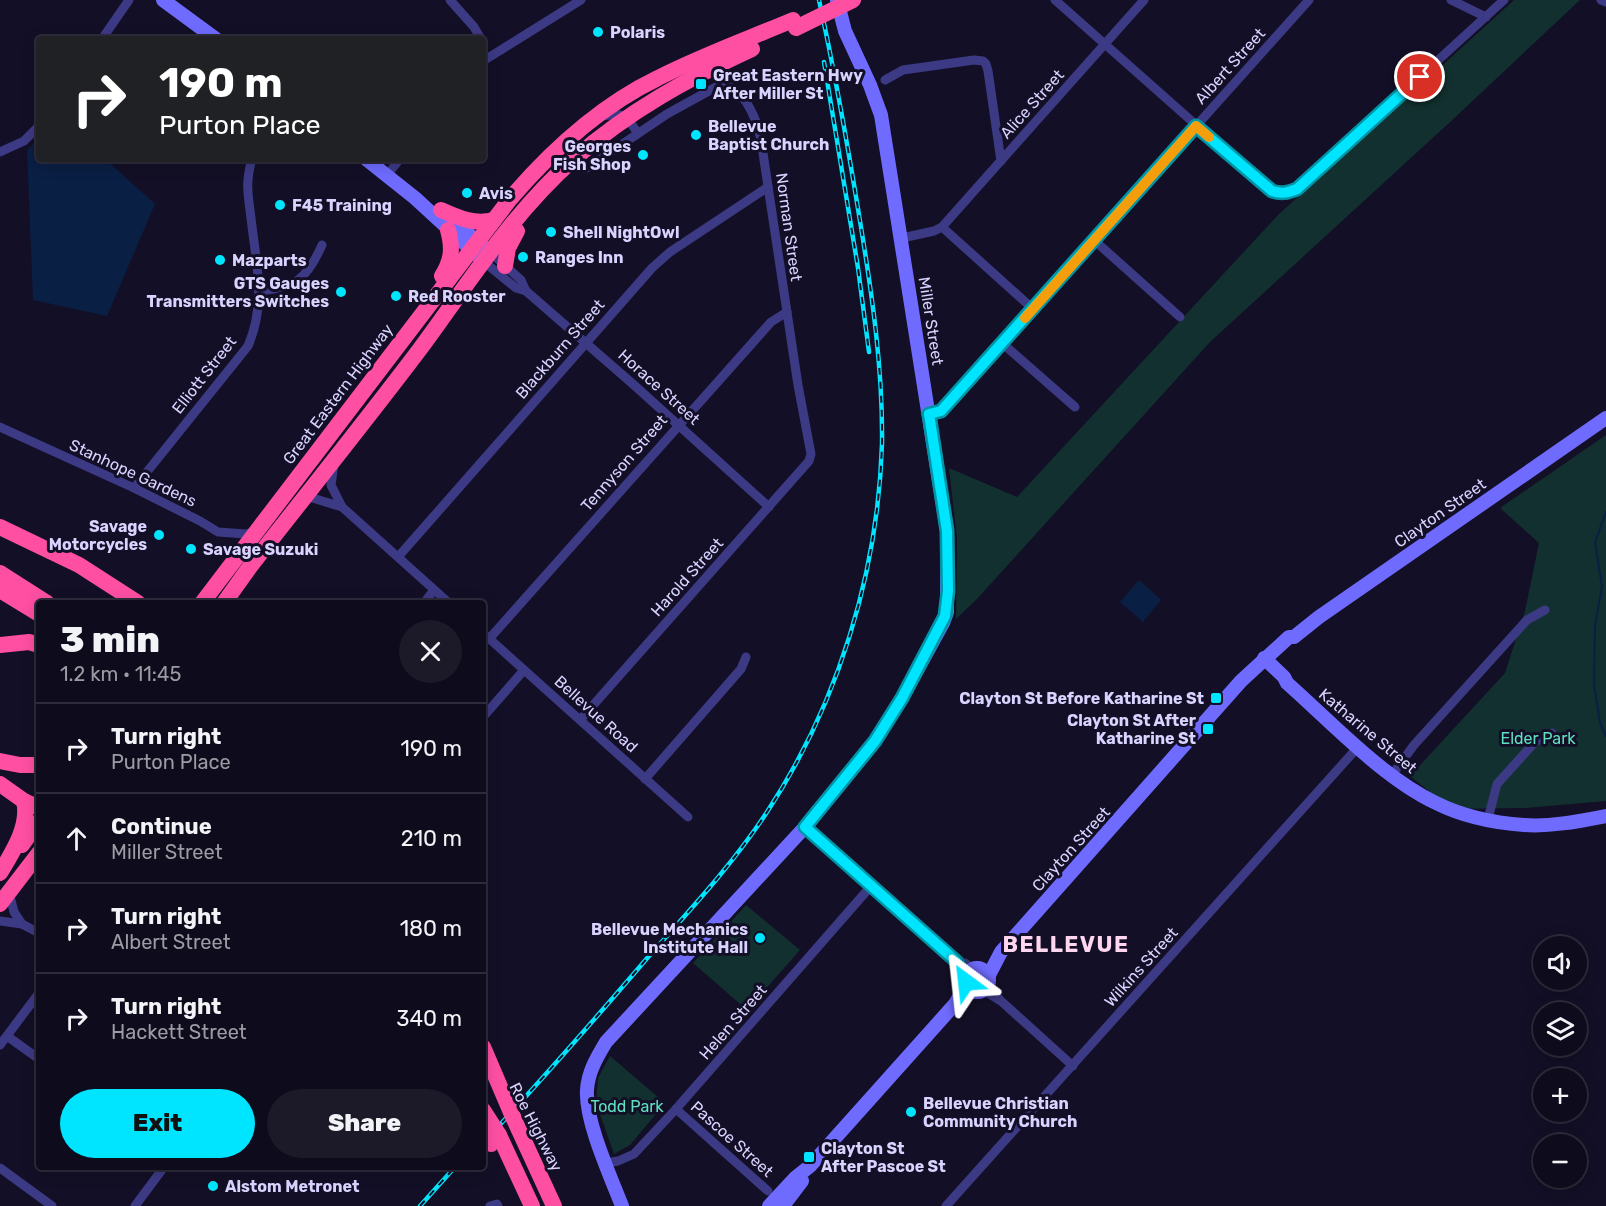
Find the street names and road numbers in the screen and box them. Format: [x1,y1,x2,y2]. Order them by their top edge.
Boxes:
street label: Albert Street [1191,24,1269,108]
street label: Alice Street [996,66,1068,142]
street label: Norman Street [772,172,806,282]
street label: Miller Street [915,275,947,367]
street label: Blackburn Street [512,295,608,403]
street label: Great Eastern Highway [279,320,397,468]
street label: Elliott Street [168,332,240,418]
street label: Horace Street [614,345,704,429]
street label: Tennyson Street [577,411,671,515]
street label: Stanhope Gardens [66,435,200,511]
street label: Clayton Street [1391,474,1489,552]
street label: Harold Street [647,534,727,620]
street label: Bellevue Road [550,672,642,756]
street label: Katharine Street [1315,685,1421,777]
street label: Clayton Street [1028,803,1114,895]
street label: Wilkins Street [1100,923,1182,1011]
street label: Helen Street [695,981,771,1063]
street label: Roe Highway [506,1079,567,1175]
street label: Pascoe Street [687,1097,777,1181]

